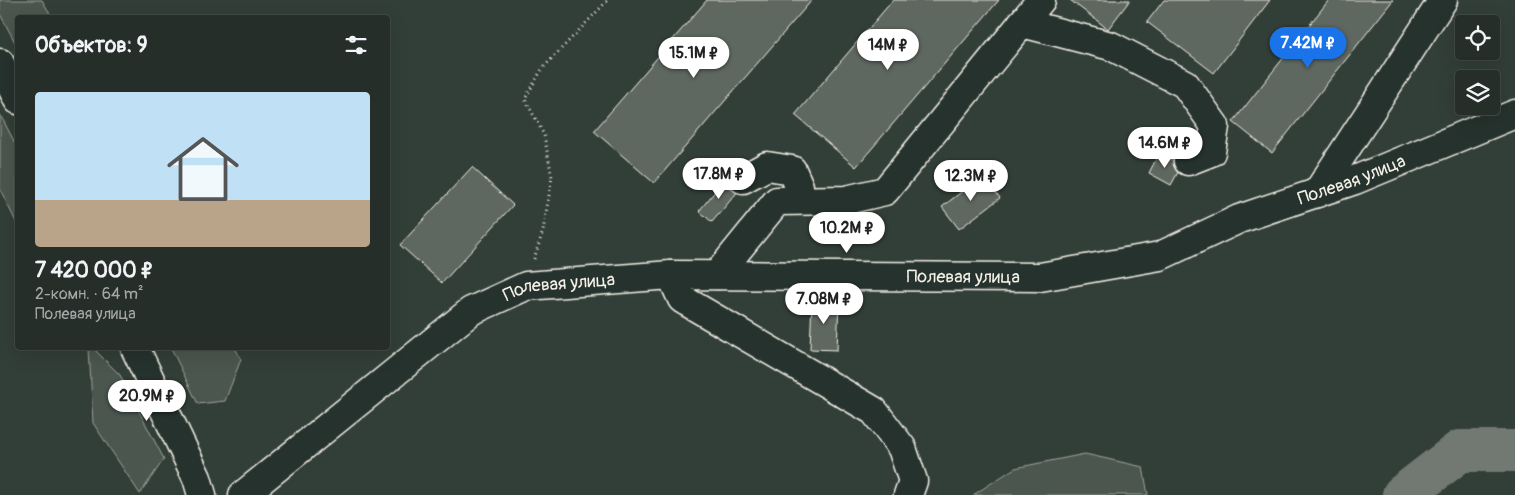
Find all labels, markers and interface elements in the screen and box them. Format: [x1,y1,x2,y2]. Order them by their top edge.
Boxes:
map controls [1455,15,1500,115]
button: locate [1455,15,1500,60]
pin: 7.42M ₽ [1262,27,1354,69]
pin: 14M ₽ [853,28,923,71]
icon: filters [342,31,370,59]
text: Объектов: 9 [35,32,148,59]
text: 7.42M ₽ [1281,33,1335,53]
text: 14M ₽ [868,35,908,55]
pin: 15.1M ₽ [648,36,740,79]
text: 15.1M ₽ [669,43,719,63]
button: layers [1455,70,1500,115]
icon: home [158,124,248,214]
pin: 14.6M ₽ [1119,126,1211,169]
text: 14.6M ₽ [1139,133,1191,153]
street label: Полевая улица [1295,149,1409,210]
pin: 17.8M ₽ [673,158,765,200]
pin: 12.3M ₽ [925,160,1017,202]
text: 17.8M ₽ [694,164,744,184]
text: 12.3M ₽ [945,166,997,186]
pin: 10.2M ₽ [801,212,893,254]
text: 10.2M ₽ [820,218,874,238]
text: 7 420 000 ₽ [35,257,154,284]
street label: Полевая улица [906,265,1020,288]
street label: Полевая улица [499,268,616,306]
pin: 7.08M ₽ [778,282,870,325]
text: 2-комн. · 64 m² [35,284,144,304]
text: 7.08M ₽ [796,289,852,309]
text: Полевая улица [35,304,136,324]
pin: 20.9M ₽ [101,380,193,422]
text: 20.9M ₽ [119,386,175,406]

